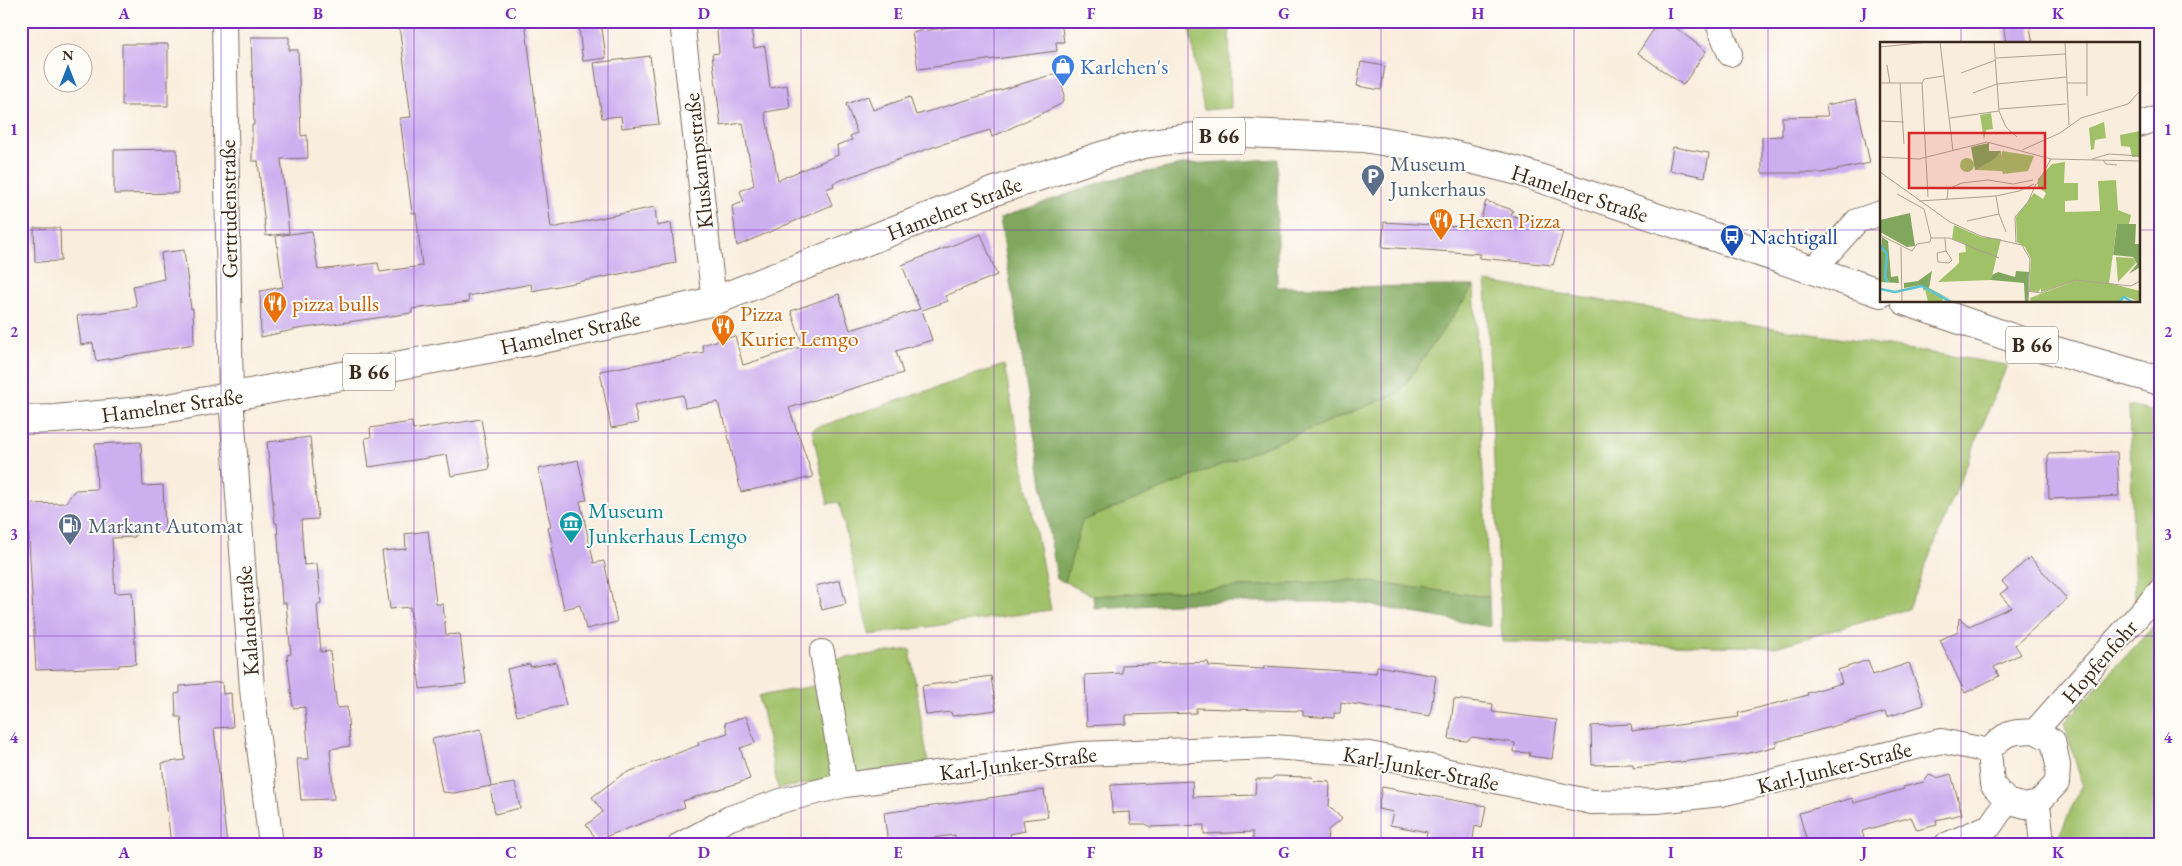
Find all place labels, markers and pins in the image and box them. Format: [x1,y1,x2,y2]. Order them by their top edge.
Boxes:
place label: Karlchen's [1080,52,1168,81]
shop icon: Karlchen's [1050,53,1076,87]
place label: Museum Junkerhaus [1388,149,1486,203]
parking icon: Museum Junkerhaus [1360,163,1386,197]
place label: Hexen Pizza [1458,206,1561,235]
restaurant icon: Hexen Pizza [1428,207,1454,241]
place label: Nachtigall [1750,222,1838,251]
bus stop icon: Nachtigall [1719,223,1745,257]
place label: pizza bulls [292,289,379,318]
restaurant icon: pizza bulls [262,290,288,324]
place label: Pizza Kurier Lemgo [740,299,859,353]
restaurant icon: Pizza Kurier Lemgo [710,313,736,347]
place label: Museum Junkerhaus Lemgo [586,496,747,550]
museum icon: Museum Junkerhaus Lemgo [558,510,584,544]
place label: Markant Automat [88,511,243,540]
fuel station icon: Markant Automat [57,512,83,546]

